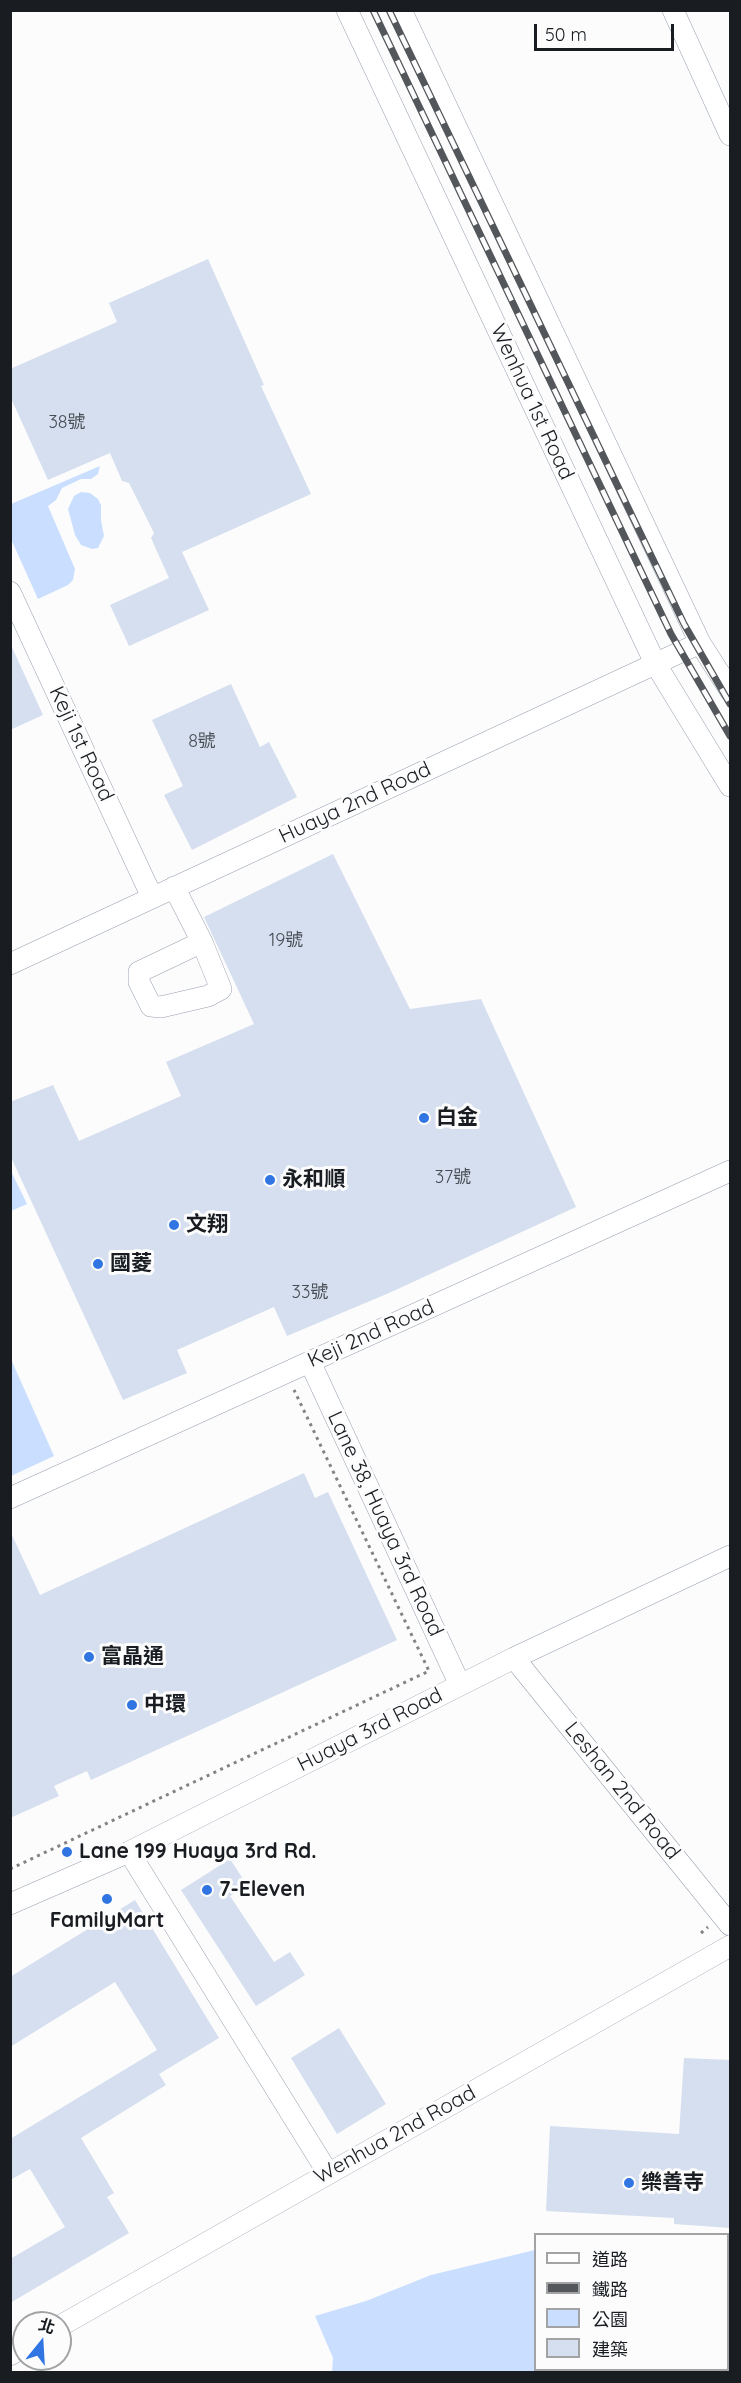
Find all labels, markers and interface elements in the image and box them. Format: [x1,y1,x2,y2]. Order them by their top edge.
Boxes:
scale bar [537,12,676,50]
text: 50 m [545,23,587,46]
street label: Wenhua 1st Road [485,320,579,484]
house number: 38號 [48,412,86,434]
street label: Keji 1st Road [43,682,119,806]
house number: 8號 [188,731,216,753]
street label: Huaya 2nd Road [275,757,435,849]
house number: 19號 [269,930,303,952]
place label: 白金 [436,1105,478,1131]
marker: 白金 [417,1111,431,1125]
place label: 永和順 [282,1167,345,1193]
house number: 37號 [435,1167,471,1189]
marker: 永和順 [263,1173,277,1187]
place label: 文翔 [186,1212,228,1238]
marker: 文翔 [167,1218,181,1232]
place label: 國菱 [110,1251,152,1277]
marker: 國菱 [91,1257,105,1271]
house number: 33號 [292,1282,328,1304]
street label: Keji 2nd Road [304,1295,438,1373]
street label: Lane 38, Huaya 3rd Road [322,1408,448,1640]
place label: 富晶通 [101,1644,164,1670]
marker: 富晶通 [82,1650,96,1664]
street label: Huaya 3rd Road [293,1683,447,1777]
place label: 中環 [144,1692,186,1718]
marker: 中環 [125,1698,139,1712]
street label: Leshan 2nd Road [559,1717,685,1865]
place label: Lane 199 Huaya 3rd Rd. [79,1839,316,1865]
marker: Lane 199 Huaya 3rd Rd. [60,1845,74,1859]
place label: 7-Eleven [219,1877,305,1903]
marker: 7-Eleven [200,1883,214,1897]
marker: FamilyMart [100,1892,114,1906]
place label: FamilyMart [50,1908,164,1934]
street label: Wenhua 2nd Road [310,2080,480,2190]
place label: 樂善寺 [641,2170,704,2196]
marker: 樂善寺 [622,2176,636,2190]
legend [534,2233,729,2371]
text: 道路 [592,2248,628,2271]
text: 鐵路 [592,2278,628,2301]
text: 公園 [592,2308,628,2331]
north arrow [12,2311,72,2371]
text: 北 [36,2314,58,2338]
text: 建築 [592,2338,628,2361]

